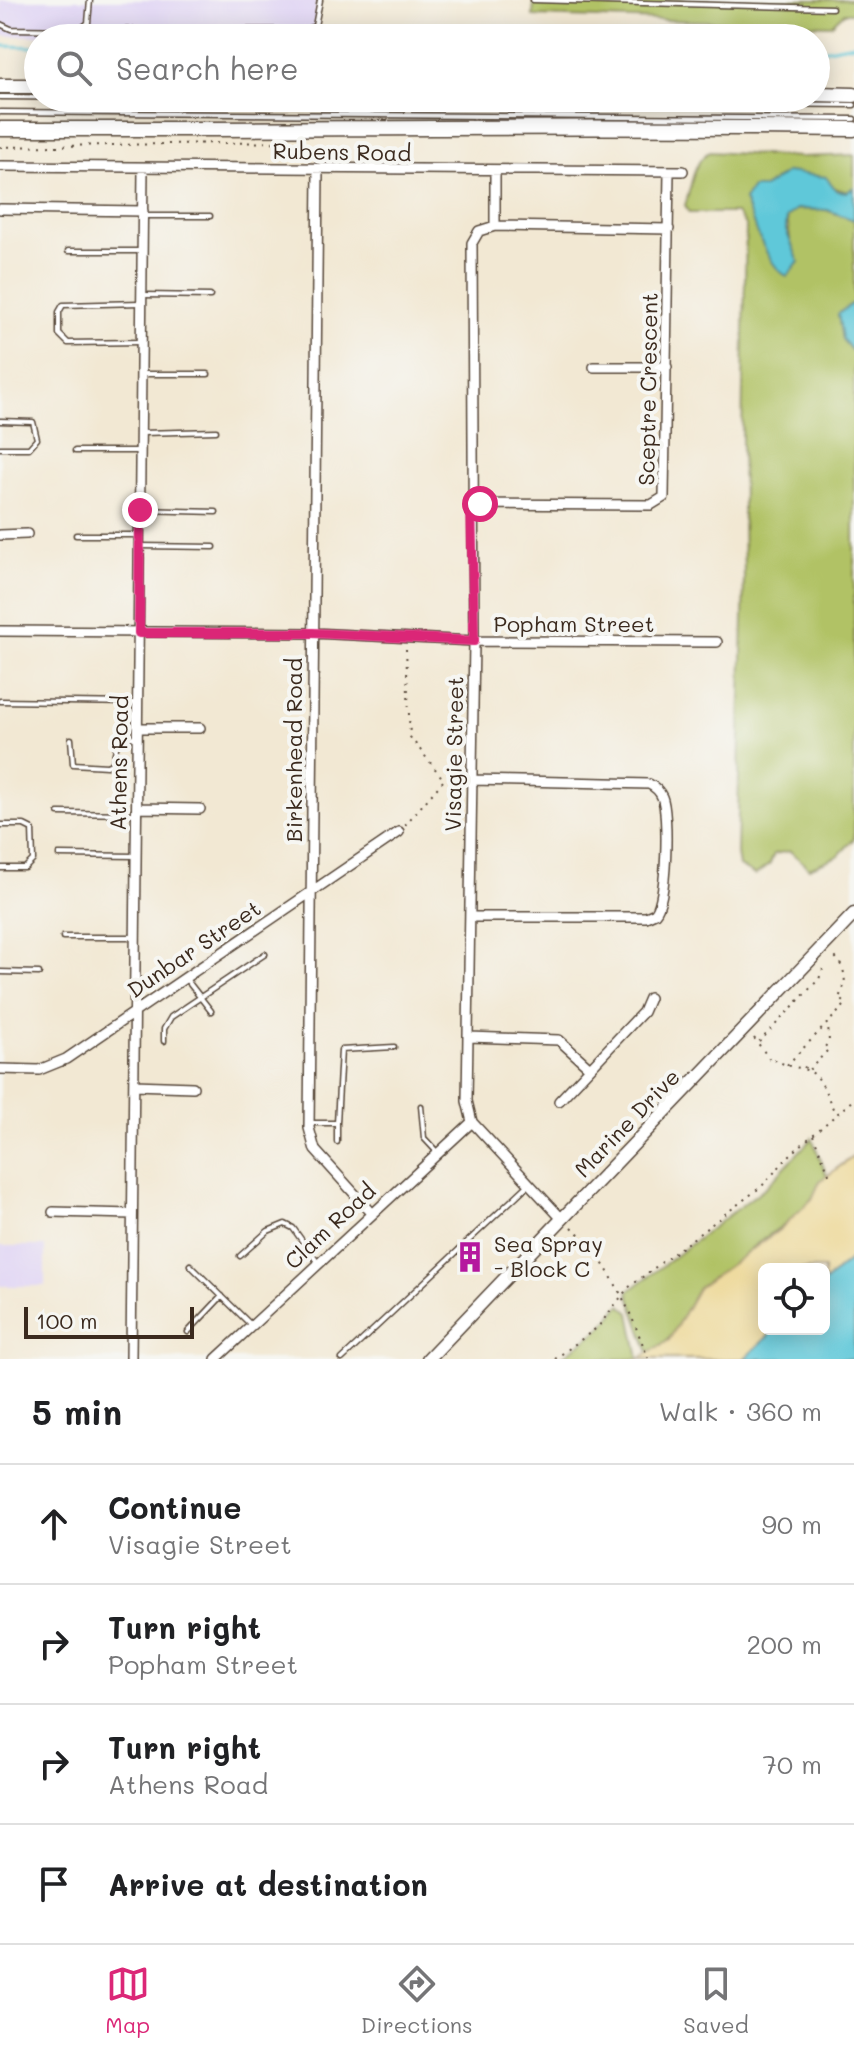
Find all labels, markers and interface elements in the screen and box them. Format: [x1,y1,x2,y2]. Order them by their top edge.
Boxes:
search box [24,24,830,112]
icon: search [52,46,96,90]
text: Search here [116,48,299,88]
street label: Rubens Road [273,136,412,167]
street label: Sceptre Crescent [631,292,664,486]
route start [462,486,498,522]
route end [122,492,158,528]
street label: Popham Street [494,609,654,638]
street label: Birkenhead Road [279,658,308,842]
street label: Visagie Street [438,676,469,832]
street label: Athens Road [103,695,134,831]
street label: Dunbar Street [121,893,266,1004]
street label: Marine Drive [568,1062,686,1183]
street label: Clam Road [278,1176,381,1275]
place label: Sea Spray - Block C [494,1229,603,1283]
building icon: Sea Spray - Block C [453,1240,487,1274]
map controls [758,1263,830,1335]
button: locate [758,1263,830,1335]
scale bar [24,1303,194,1339]
text: 100 m [36,1306,98,1335]
text: 5 min [32,1389,122,1434]
text: Walk · 360 m [659,1394,822,1428]
text: Continue [108,1487,241,1527]
icon: ahead [32,1502,76,1546]
text: 90 m [762,1507,822,1541]
text: Visagie Street [108,1527,292,1561]
text: Turn right [108,1607,261,1647]
icon: right [32,1622,76,1666]
text: 200 m [746,1627,822,1661]
text: Popham Street [108,1647,298,1681]
text: Turn right [108,1727,261,1767]
icon: right [32,1742,76,1786]
text: 70 m [762,1747,822,1781]
text: Athens Road [108,1767,268,1801]
icon: arrive [32,1862,76,1906]
text: Arrive at destination [108,1864,428,1904]
tab: Map [105,1962,150,2039]
tab: Directions [361,1962,473,2039]
tab: Saved [683,1962,749,2039]

